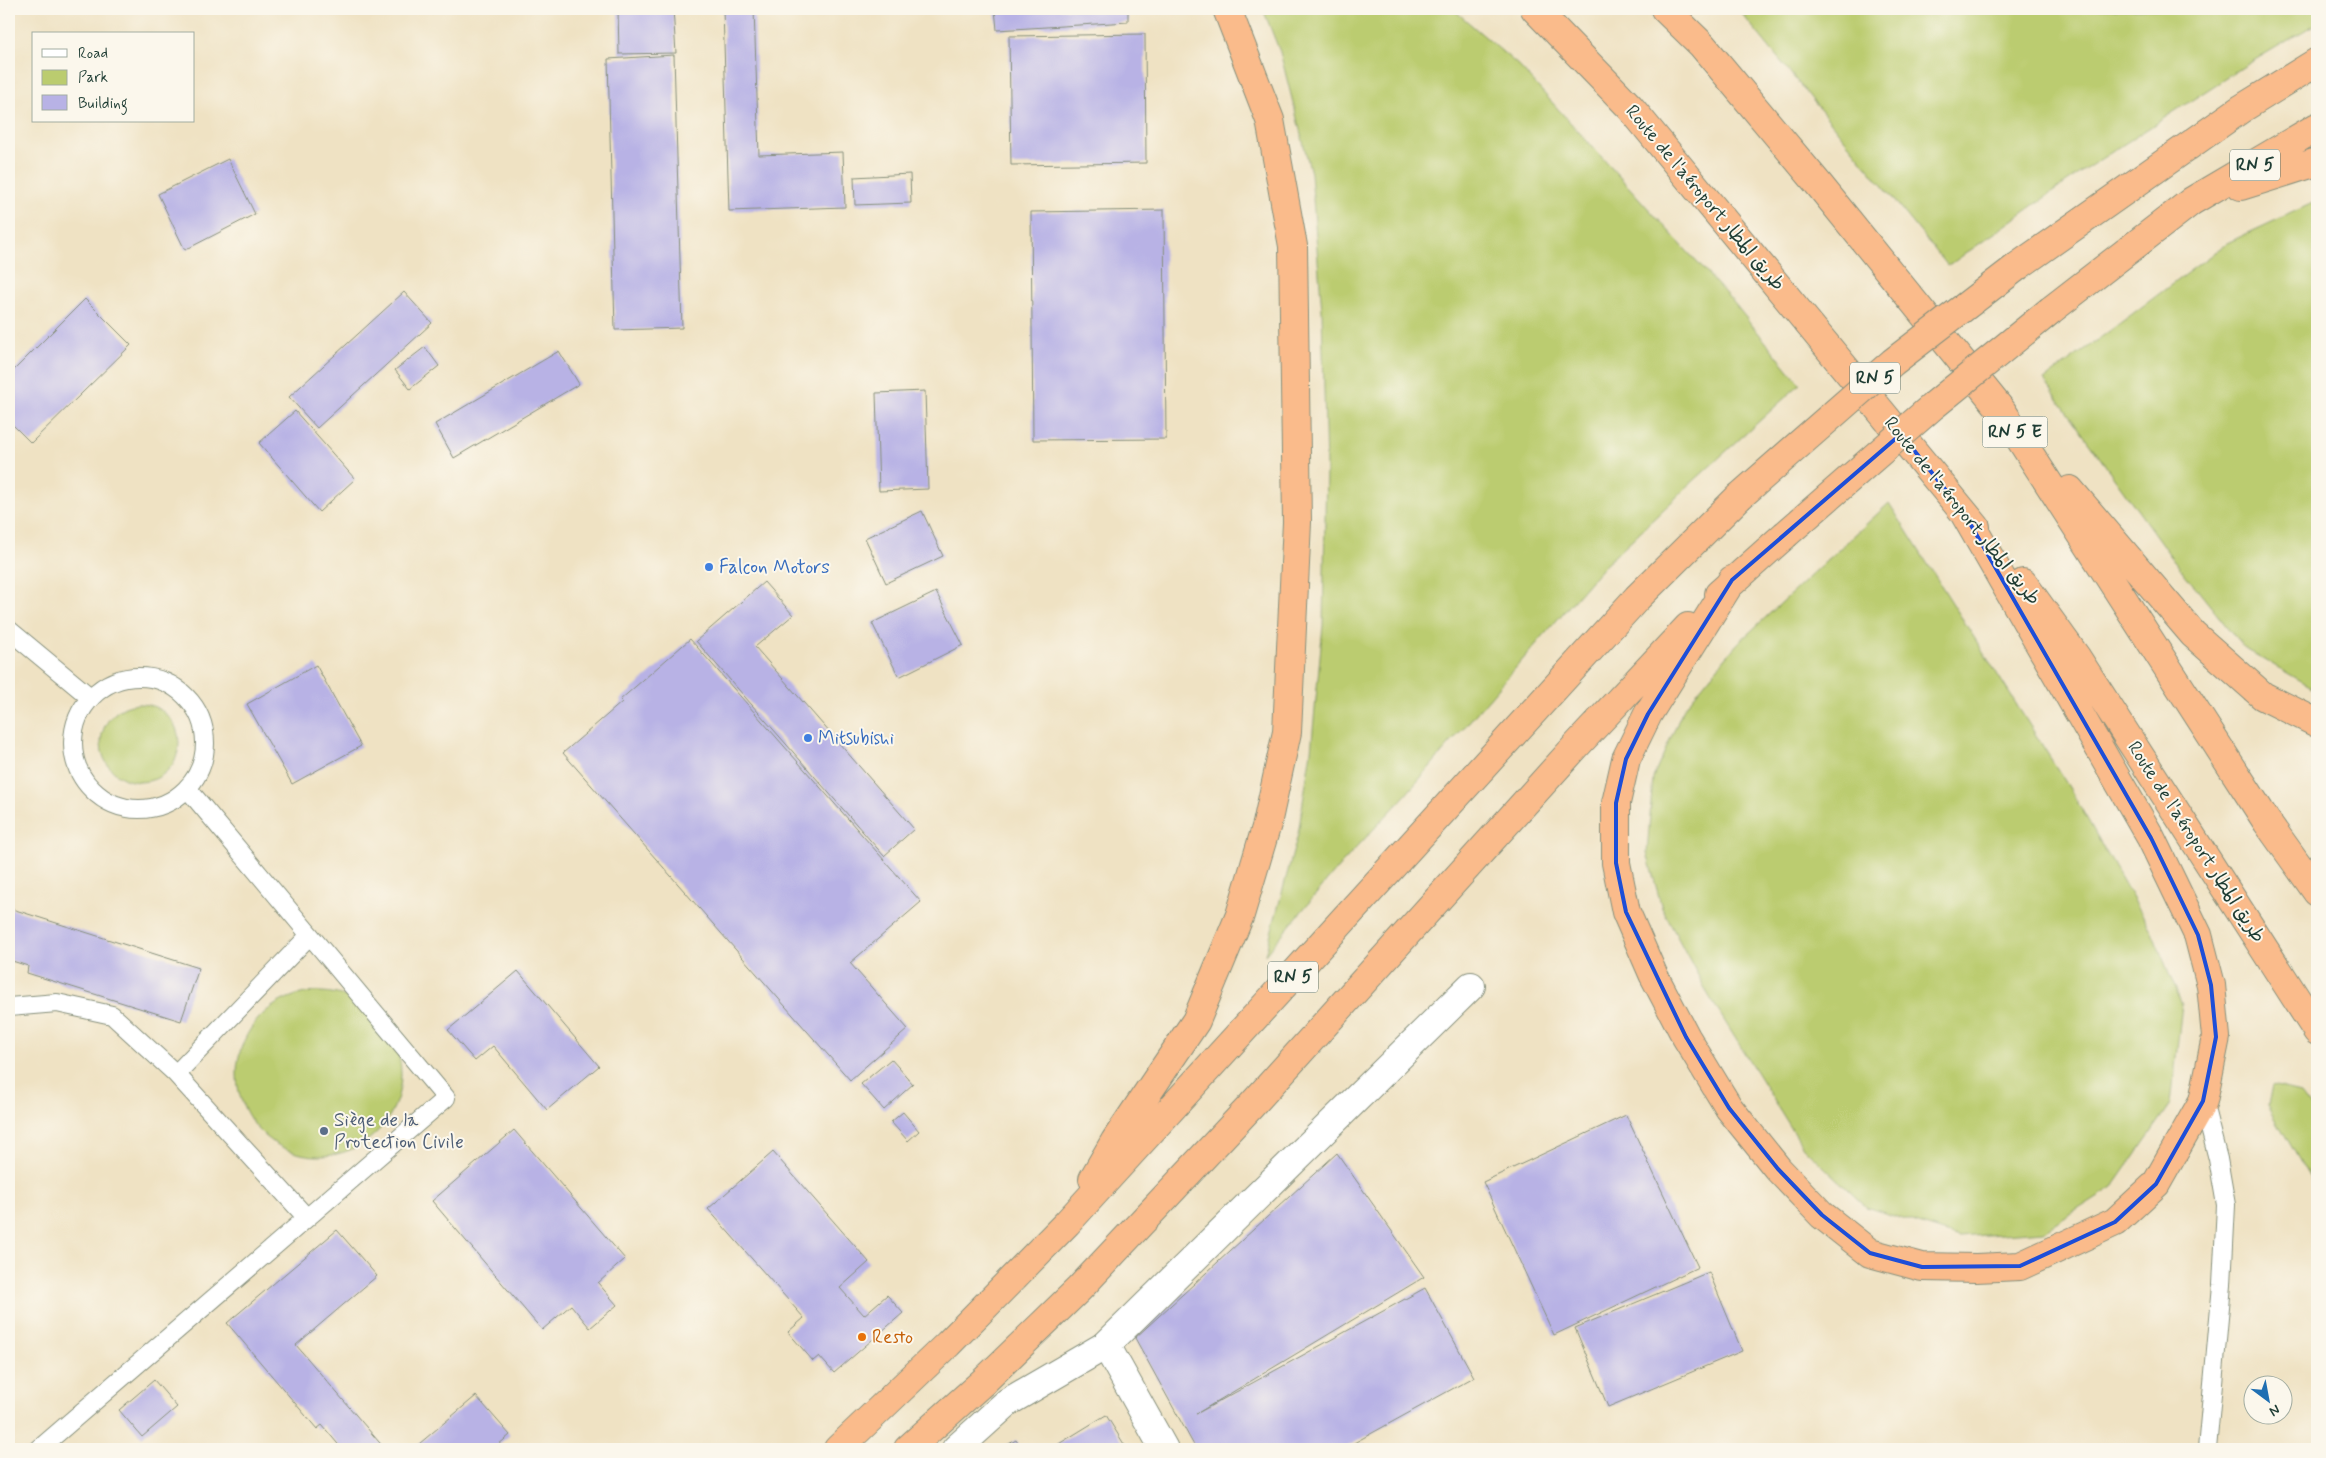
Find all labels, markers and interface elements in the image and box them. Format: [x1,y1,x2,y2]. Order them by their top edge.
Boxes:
legend [32,32,195,122]
text: Road [78,44,108,64]
text: Park [78,68,108,88]
text: Building [78,94,128,115]
street label: Route de l'aéroport طريق المطار [1620,100,1790,296]
road number: RN 5 [2230,150,2280,180]
road number: RN 5 [1850,362,1900,393]
street label: Route de l'aéroport طريق المطار [1878,412,2046,610]
road number: RN 5 E [1982,417,2048,448]
place label: Falcon Motors [719,555,830,580]
marker: Falcon Motors [703,561,715,573]
place label: Mitsubishi [818,726,894,751]
marker: Mitsubishi [802,732,814,744]
street label: Route de l'aéroport طريق المطار [2121,736,2271,948]
road number: RN 5 [1268,962,1318,992]
place label: Siège de la Protection Civile [334,1108,464,1155]
marker: Siège de la Protection Civile [318,1125,330,1137]
place label: Resto [872,1325,913,1350]
marker: Resto [856,1331,868,1343]
north arrow [2244,1376,2294,1426]
text: N [2266,1400,2283,1420]

